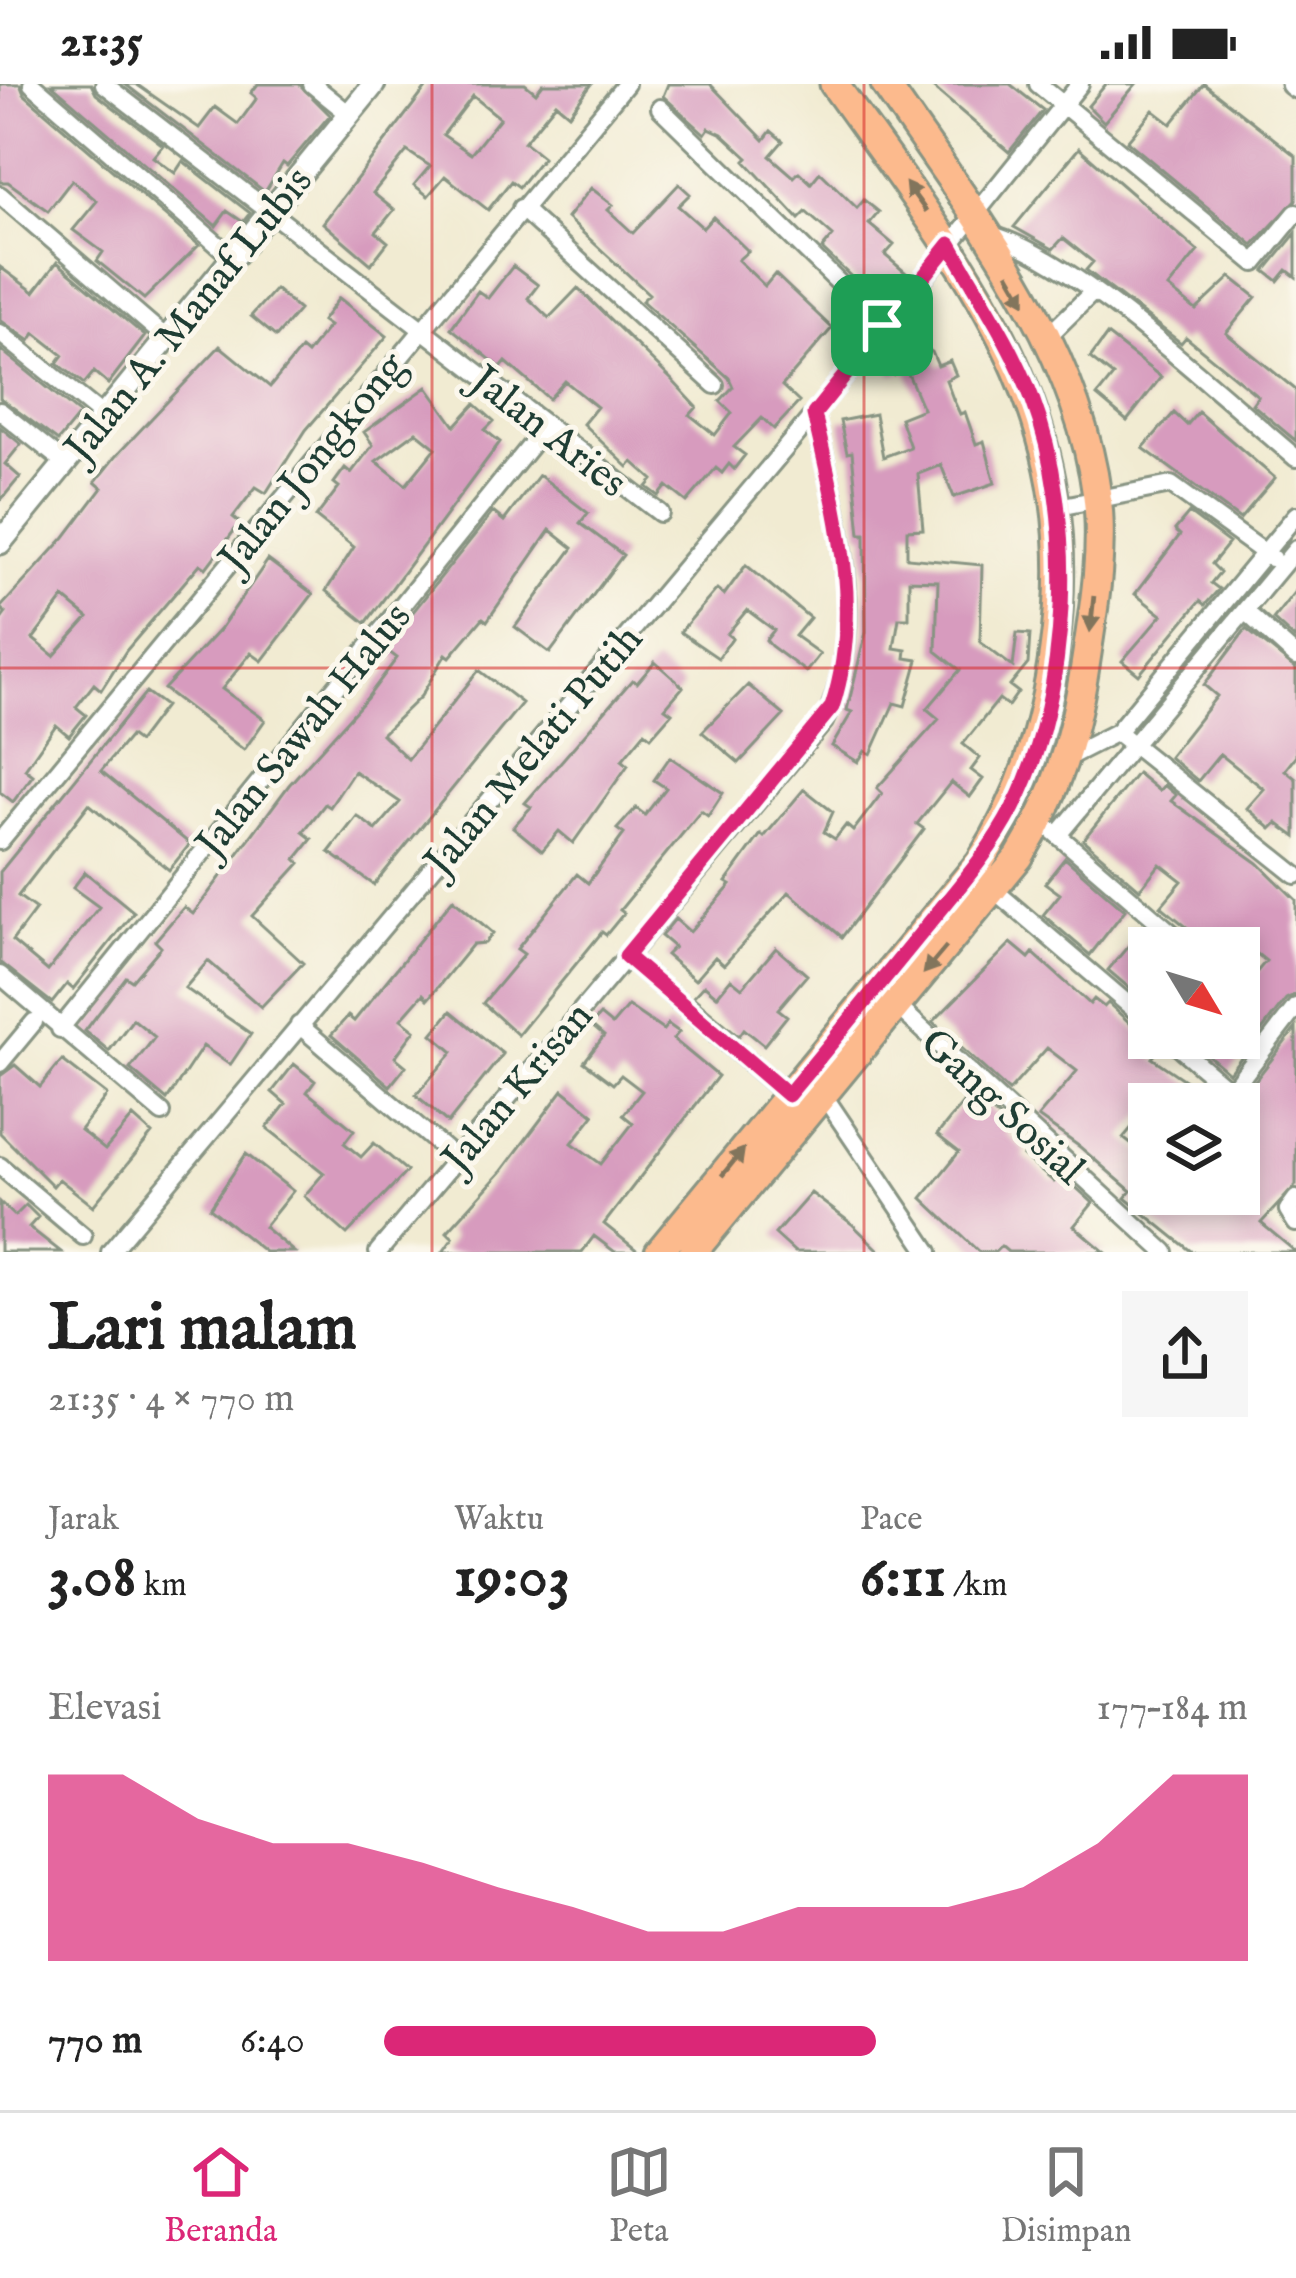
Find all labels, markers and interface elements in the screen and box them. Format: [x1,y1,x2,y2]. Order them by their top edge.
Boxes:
text: 21:35 [60,14,143,71]
street label: Jalan A. Manaf Lubis [52,157,325,477]
one-way arrow [904,181,928,213]
one-way arrow [1006,270,1027,305]
pin [831,274,933,376]
icon: arrive [849,292,915,358]
street label: Jalan Jongkong [206,341,420,587]
street label: Jalan Aries [456,353,637,510]
street label: Jalan Sawah Halus [183,593,424,873]
one-way arrow [1083,596,1102,633]
street label: Jalan Melati Putih [411,615,655,891]
north arrow [1128,927,1260,1059]
map controls [1128,927,1260,1215]
one-way arrow [923,945,949,975]
street label: Jalan Krisan [429,992,606,1188]
street label: Gang Sosial [908,1018,1095,1197]
button: layers [1128,1083,1260,1215]
one-way arrow [720,1147,746,1177]
text: Lari malam [48,1288,357,1372]
button: share [1122,1291,1248,1417]
text: 21:35 · 4 × 770 m [48,1375,294,1424]
text: Jarak [48,1499,119,1541]
text: Waktu [454,1499,544,1541]
text: Pace [860,1499,922,1541]
text: 3.08 [48,1541,136,1617]
text: 19:03 [454,1541,570,1617]
text: 6:11 [860,1541,946,1617]
text: km [136,1565,187,1607]
text: /km [946,1565,1007,1607]
text: Elevasi [48,1684,162,1733]
text: 177–184 m [1096,1684,1248,1733]
text: 770 m [48,2017,142,2066]
text: 6:40 [240,2017,305,2066]
tab: Beranda [164,2139,277,2253]
tab: Peta [606,2139,672,2253]
tab: Disimpan [1001,2139,1132,2253]

